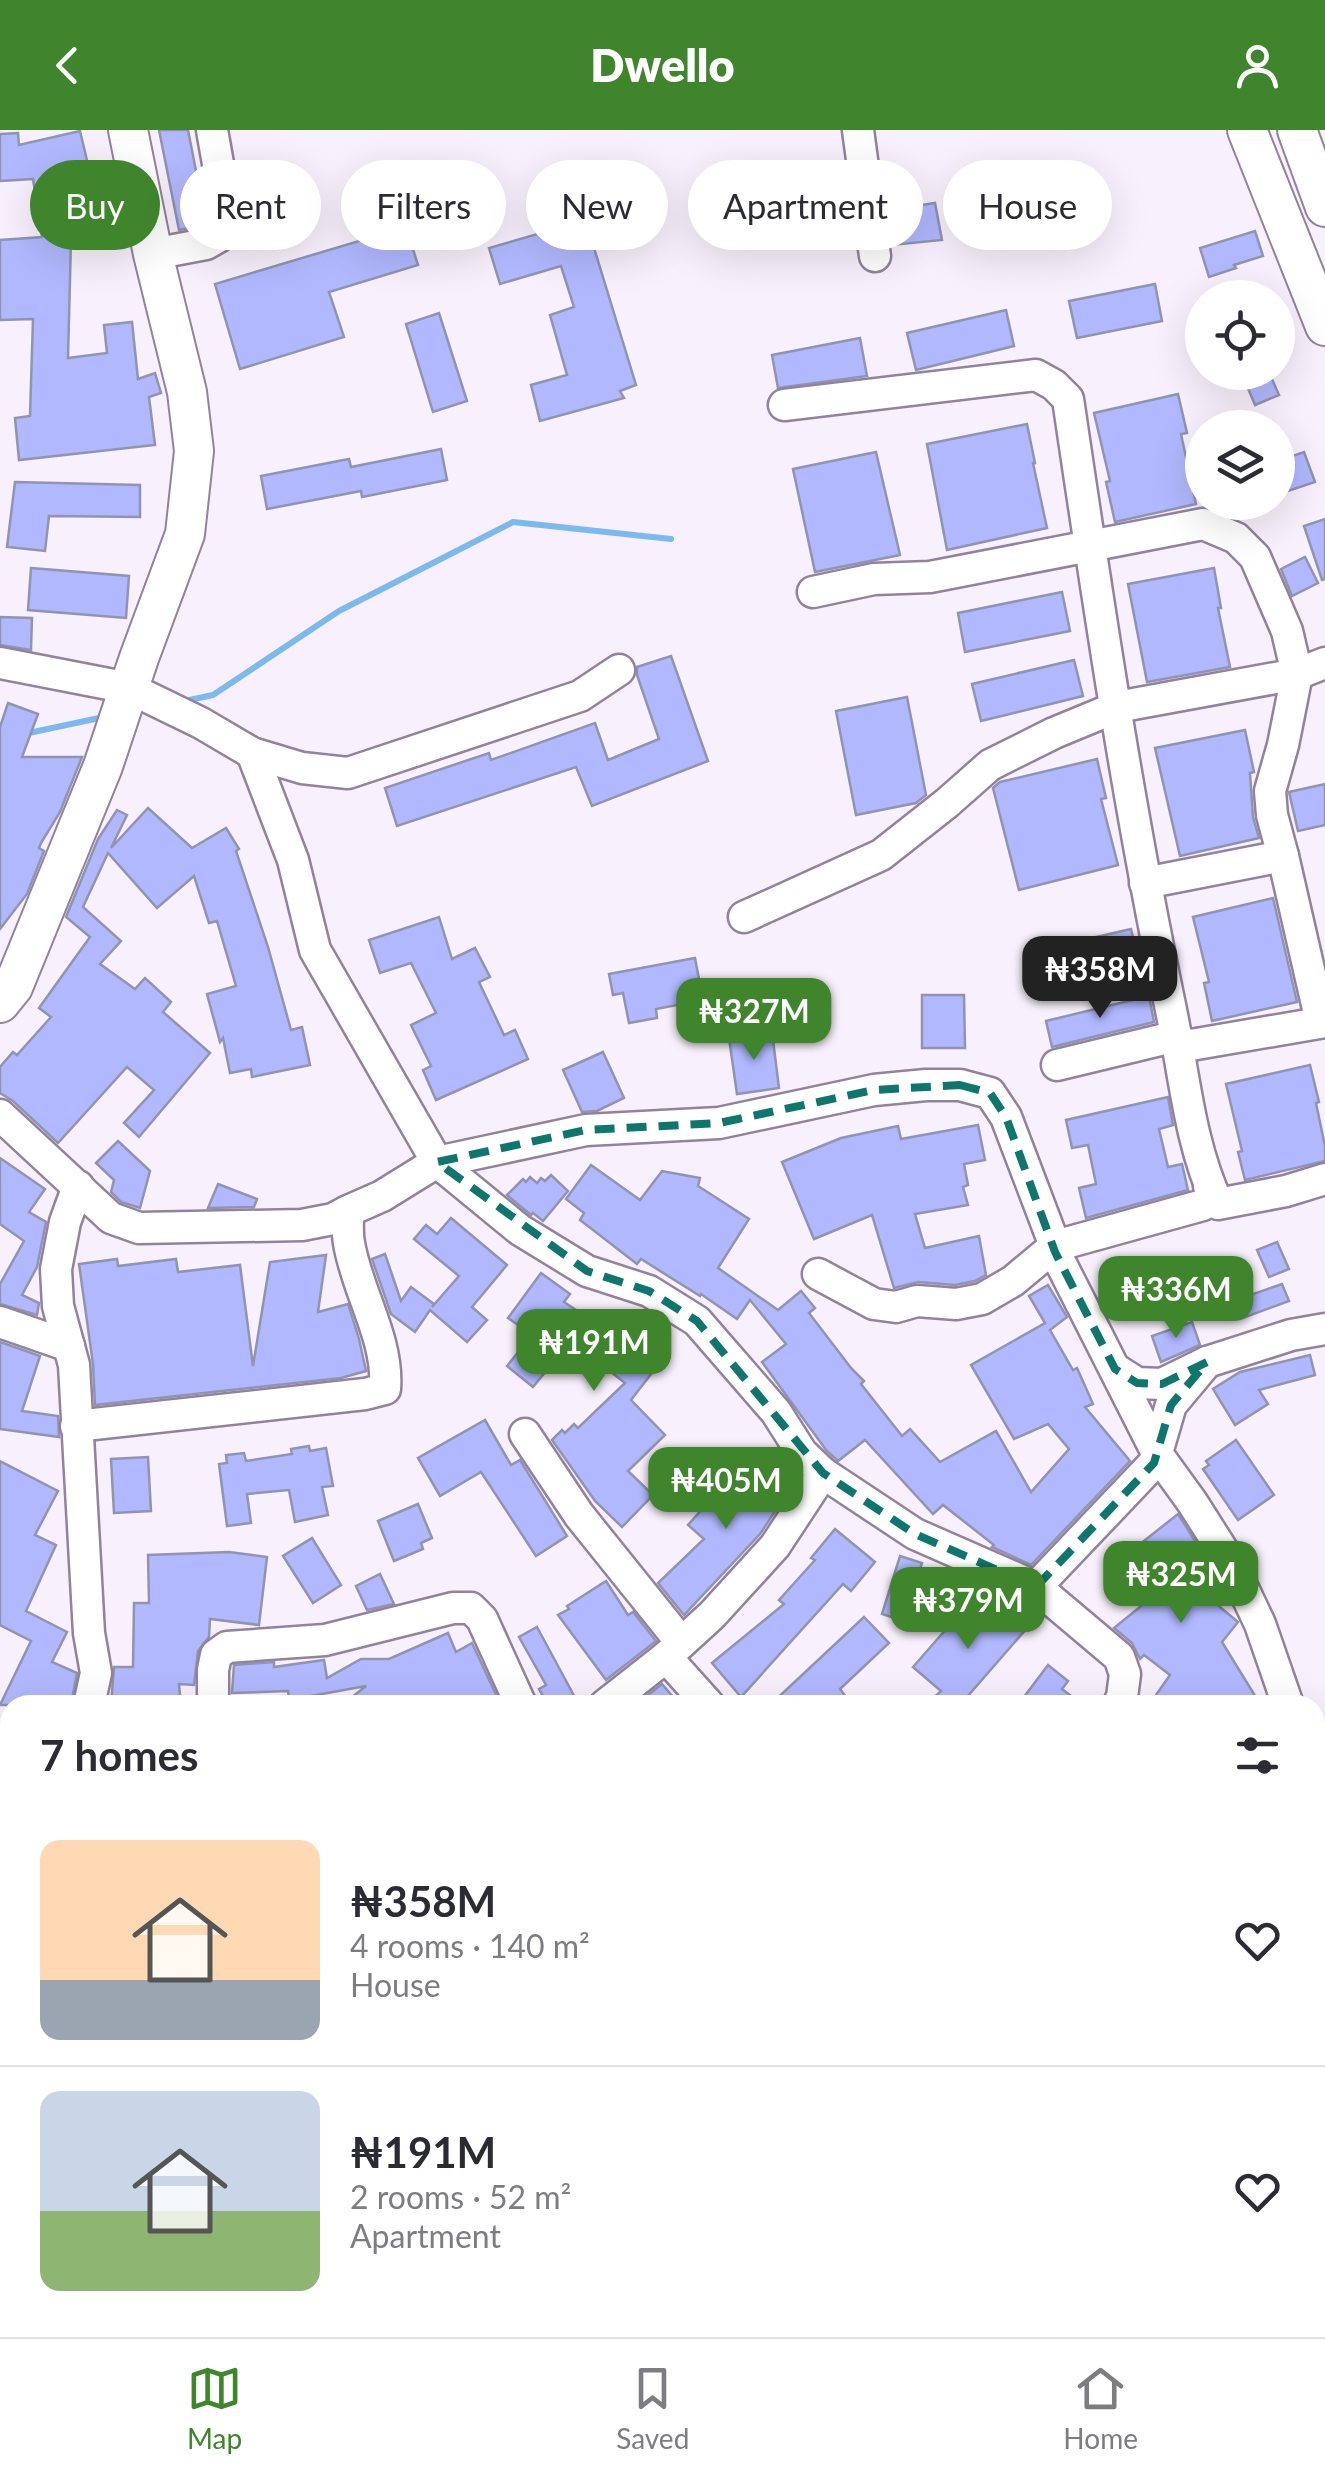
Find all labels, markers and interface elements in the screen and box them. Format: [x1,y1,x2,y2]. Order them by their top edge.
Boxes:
icon: back [40,38,95,93]
text: Dwello [590,38,735,92]
icon: person [1230,38,1285,93]
chip: Buy [30,160,160,250]
chip: Rent [180,160,321,250]
chip: Filters [341,160,506,250]
chip: New [526,160,668,250]
chip: Apartment [688,160,923,250]
chip: House [943,160,1112,250]
map controls [1185,280,1295,520]
button: locate [1185,280,1295,390]
button: layers [1185,410,1295,520]
pin: ₦358M [1030,936,1170,1021]
text: ₦358M [1044,949,1156,988]
pin: ₦327M [684,978,824,1063]
text: ₦327M [698,991,810,1030]
pin: ₦336M [1106,1256,1246,1341]
text: ₦336M [1120,1269,1232,1308]
pin: ₦191M [524,1309,664,1394]
text: ₦191M [538,1322,650,1361]
pin: ₦405M [656,1447,796,1532]
text: ₦405M [670,1460,782,1499]
pin: ₦325M [1111,1541,1251,1626]
text: ₦325M [1125,1554,1237,1593]
pin: ₦379M [898,1567,1038,1652]
text: ₦379M [912,1580,1024,1619]
icon: filters [1230,1728,1285,1783]
text: 7 homes [40,1730,198,1780]
text: ₦358M [350,1876,496,1926]
icon: home [120,1880,240,2000]
icon: heart [1230,1913,1285,1968]
text: 4 rooms · 140 m² [350,1926,590,1965]
text: House [350,1965,441,2004]
text: ₦191M [350,2127,496,2177]
icon: home [120,2131,240,2251]
icon: heart [1230,2164,1285,2219]
text: 2 rooms · 52 m² [350,2177,571,2216]
text: Apartment [350,2216,501,2255]
tab: Map [187,2361,242,2455]
tab: Saved [616,2361,689,2455]
tab: Home [1063,2361,1138,2455]

